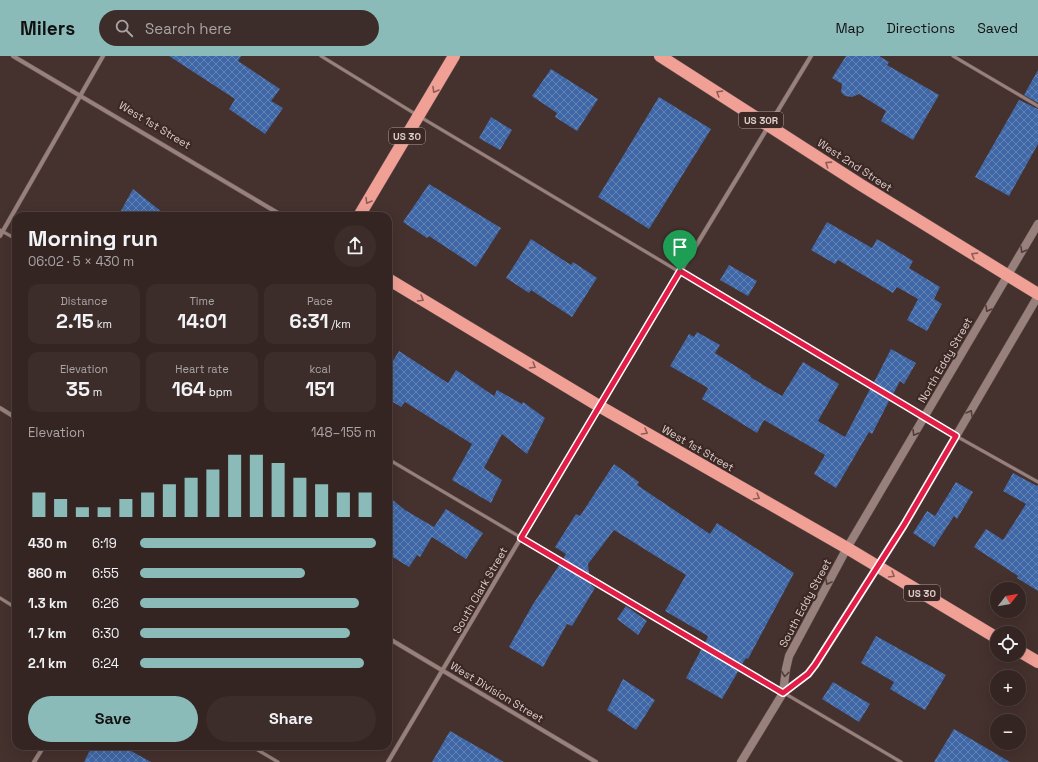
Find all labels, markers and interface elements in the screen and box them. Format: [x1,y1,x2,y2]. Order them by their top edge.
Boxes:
search box [99,10,379,46]
text: Milers [20,16,75,41]
icon: search [113,17,135,39]
text: Search here [145,19,232,38]
text: Map [835,19,865,37]
text: Directions [887,19,955,37]
text: Saved [977,19,1018,37]
one-way arrow [432,86,439,93]
one-way arrow [716,91,723,98]
street label: West 1st Street [117,98,193,152]
road number: US 30R [739,112,783,128]
road number: US 30 [389,128,425,144]
street label: West 2nd Street [815,136,895,194]
one-way arrow [825,161,832,169]
one-way arrow [365,197,372,204]
text: Morning run [28,224,158,252]
button: share [334,225,376,267]
pin [663,230,697,271]
icon: arrive [669,236,691,258]
one-way arrow [1020,246,1027,253]
one-way arrow [971,252,978,260]
text: 06:02 · 5 × 430 m [28,253,134,270]
text: Distance [61,294,107,308]
text: Time [189,294,215,308]
text: Pace [307,294,333,308]
one-way arrow [417,294,424,301]
one-way arrow [985,305,992,312]
text: 2.15 [56,308,94,334]
text: 14:01 [177,308,227,334]
text: 6:31 [289,308,328,334]
street label: North Eddy Street [915,315,975,405]
text: km [94,317,112,331]
text: /km [328,317,351,331]
one-way arrow [529,361,536,368]
text: Elevation [60,362,108,376]
text: Heart rate [175,362,229,376]
text: kcal [309,362,331,376]
text: 35 [66,376,90,402]
text: 164 [172,376,206,402]
text: 151 [305,376,335,402]
text: m [90,385,102,399]
text: bpm [206,385,232,399]
one-way arrow [965,410,972,417]
street label: West 1st Street [659,422,737,474]
text: Elevation [28,424,85,441]
text: 148–155 m [311,424,376,441]
one-way arrow [641,427,648,434]
one-way arrow [912,429,919,437]
one-way arrow [753,492,761,499]
text: 430 m [28,535,67,552]
text: 6:19 [92,535,117,552]
street label: South Clark Street [450,544,510,636]
street label: South Eddy Street [776,556,834,650]
text: 860 m [28,565,67,582]
text: 6:55 [92,565,119,582]
one-way arrow [888,570,895,578]
one-way arrow [826,578,833,586]
north arrow [990,582,1026,618]
map controls [990,582,1026,750]
road number: US 30 [904,585,940,601]
text: 1.3 km [28,595,67,612]
text: 6:26 [92,595,119,612]
text: 1.7 km [28,625,66,642]
text: 6:30 [92,625,119,642]
button: locate [990,626,1026,662]
text: 2.1 km [28,655,67,672]
text: 6:24 [92,655,119,672]
street label: West Division Street [448,659,546,725]
button: + [990,670,1026,706]
one-way arrow [781,671,790,677]
button: Save [28,696,198,742]
button: Share [206,696,376,742]
button: − [990,714,1026,750]

